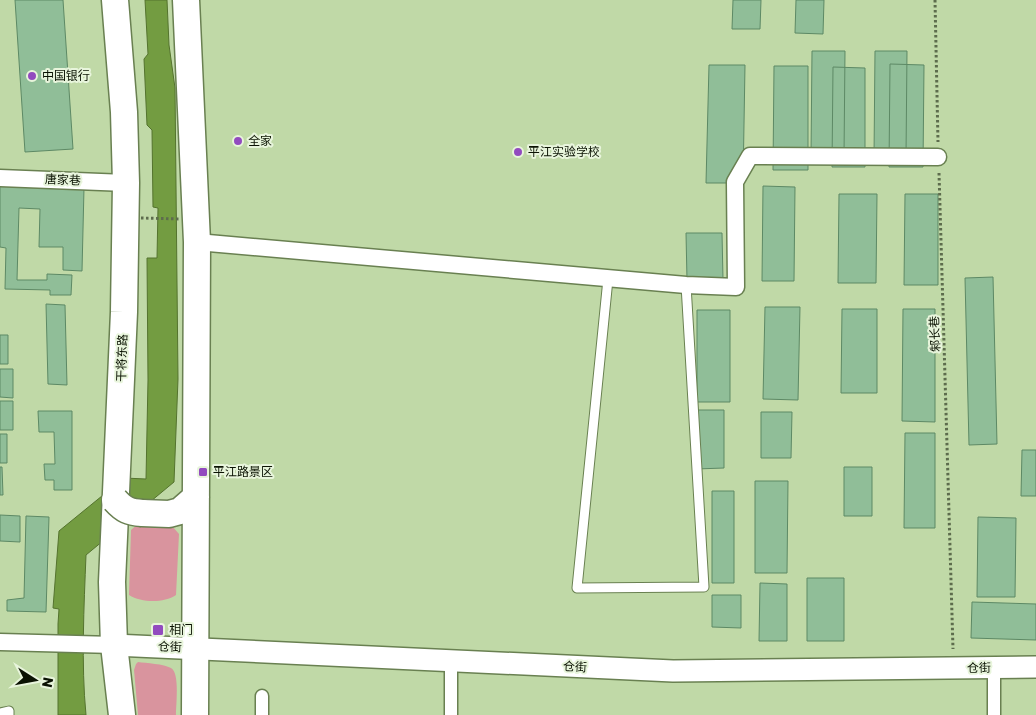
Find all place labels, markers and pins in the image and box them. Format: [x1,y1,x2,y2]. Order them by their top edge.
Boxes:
place label: 中国银行 [42,69,90,83]
marker: 中国银行 [26,70,38,82]
place label: 全家 [248,134,272,148]
marker: 全家 [232,135,244,147]
place label: 平江实验学校 [528,145,600,159]
marker: 平江实验学校 [512,146,524,158]
place label: 平江路景区 [213,465,273,479]
marker: 平江路景区 [197,466,209,478]
marker: 相门 [151,623,165,637]
place label: 相门 [169,623,193,637]

